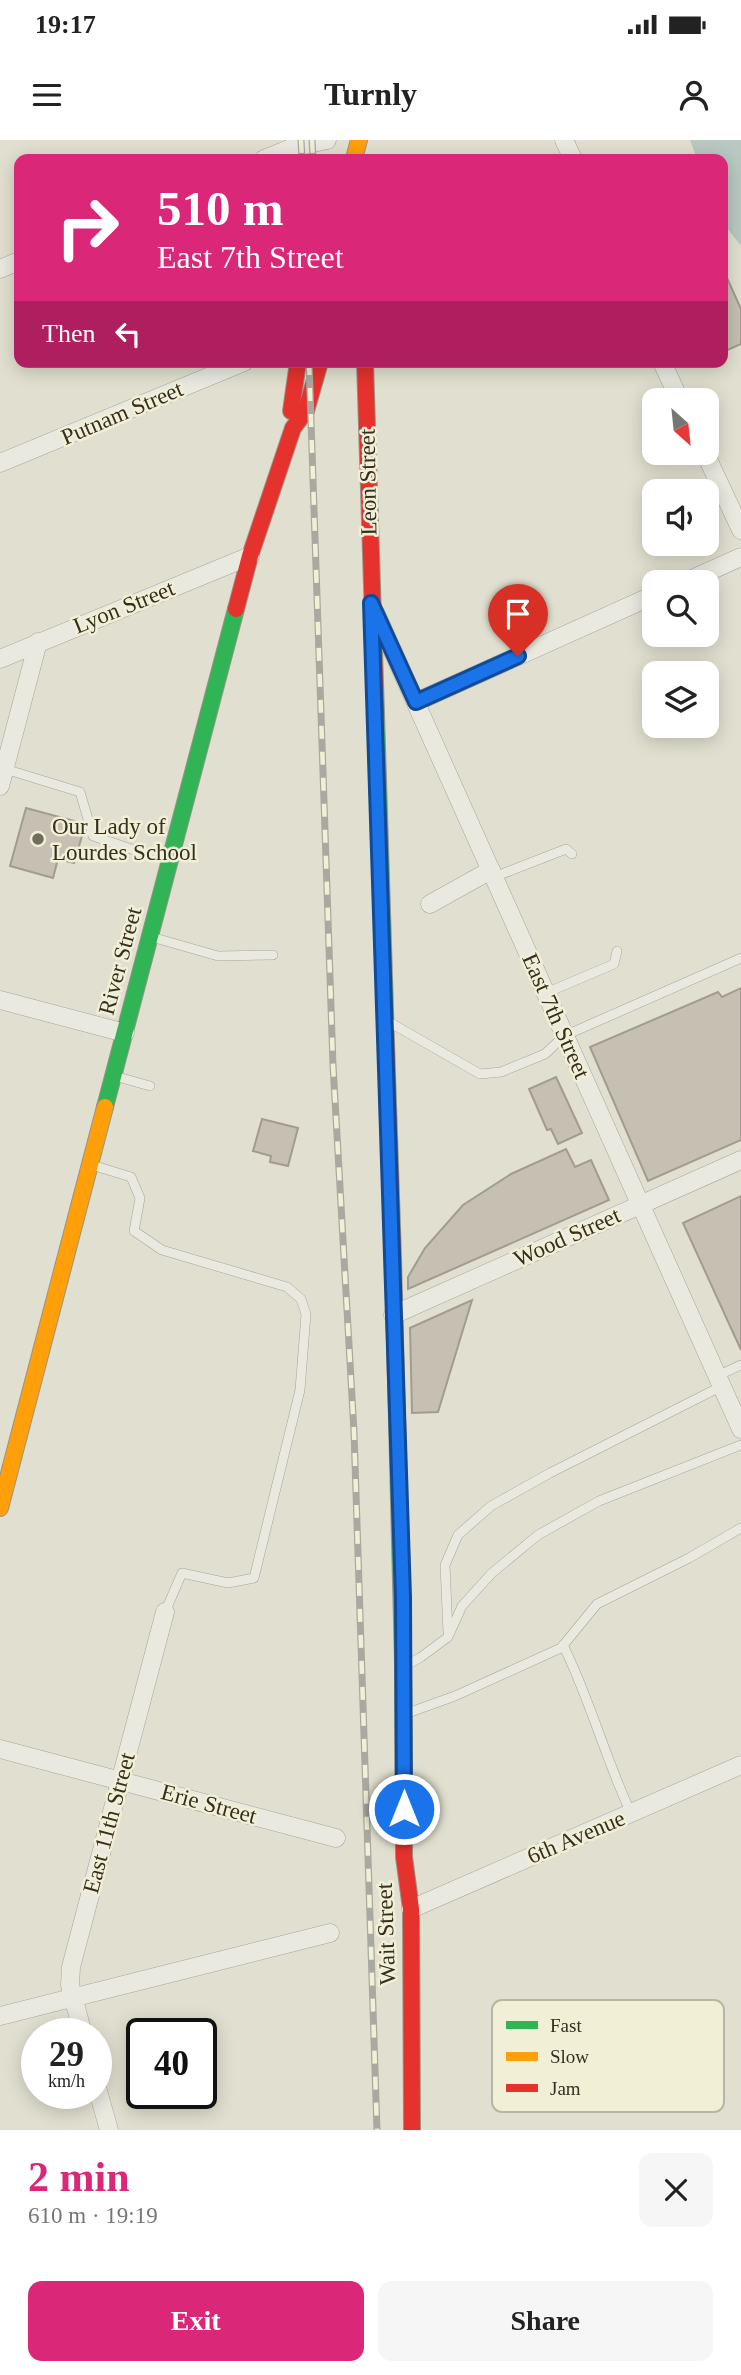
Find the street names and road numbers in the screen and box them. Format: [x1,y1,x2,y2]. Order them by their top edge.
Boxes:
street label: Putnam Street [57,376,187,450]
street label: Leon Street [355,428,381,536]
street label: Lyon Street [70,575,179,639]
street label: River Street [94,904,147,1018]
street label: East 7th Street [517,950,595,1083]
street label: Wood Street [510,1202,625,1272]
street label: East 11th Street [78,1749,140,1896]
street label: Erie Street [159,1779,260,1829]
street label: 6th Avenue [523,1805,629,1869]
street label: Wait Street [372,1882,400,1986]

